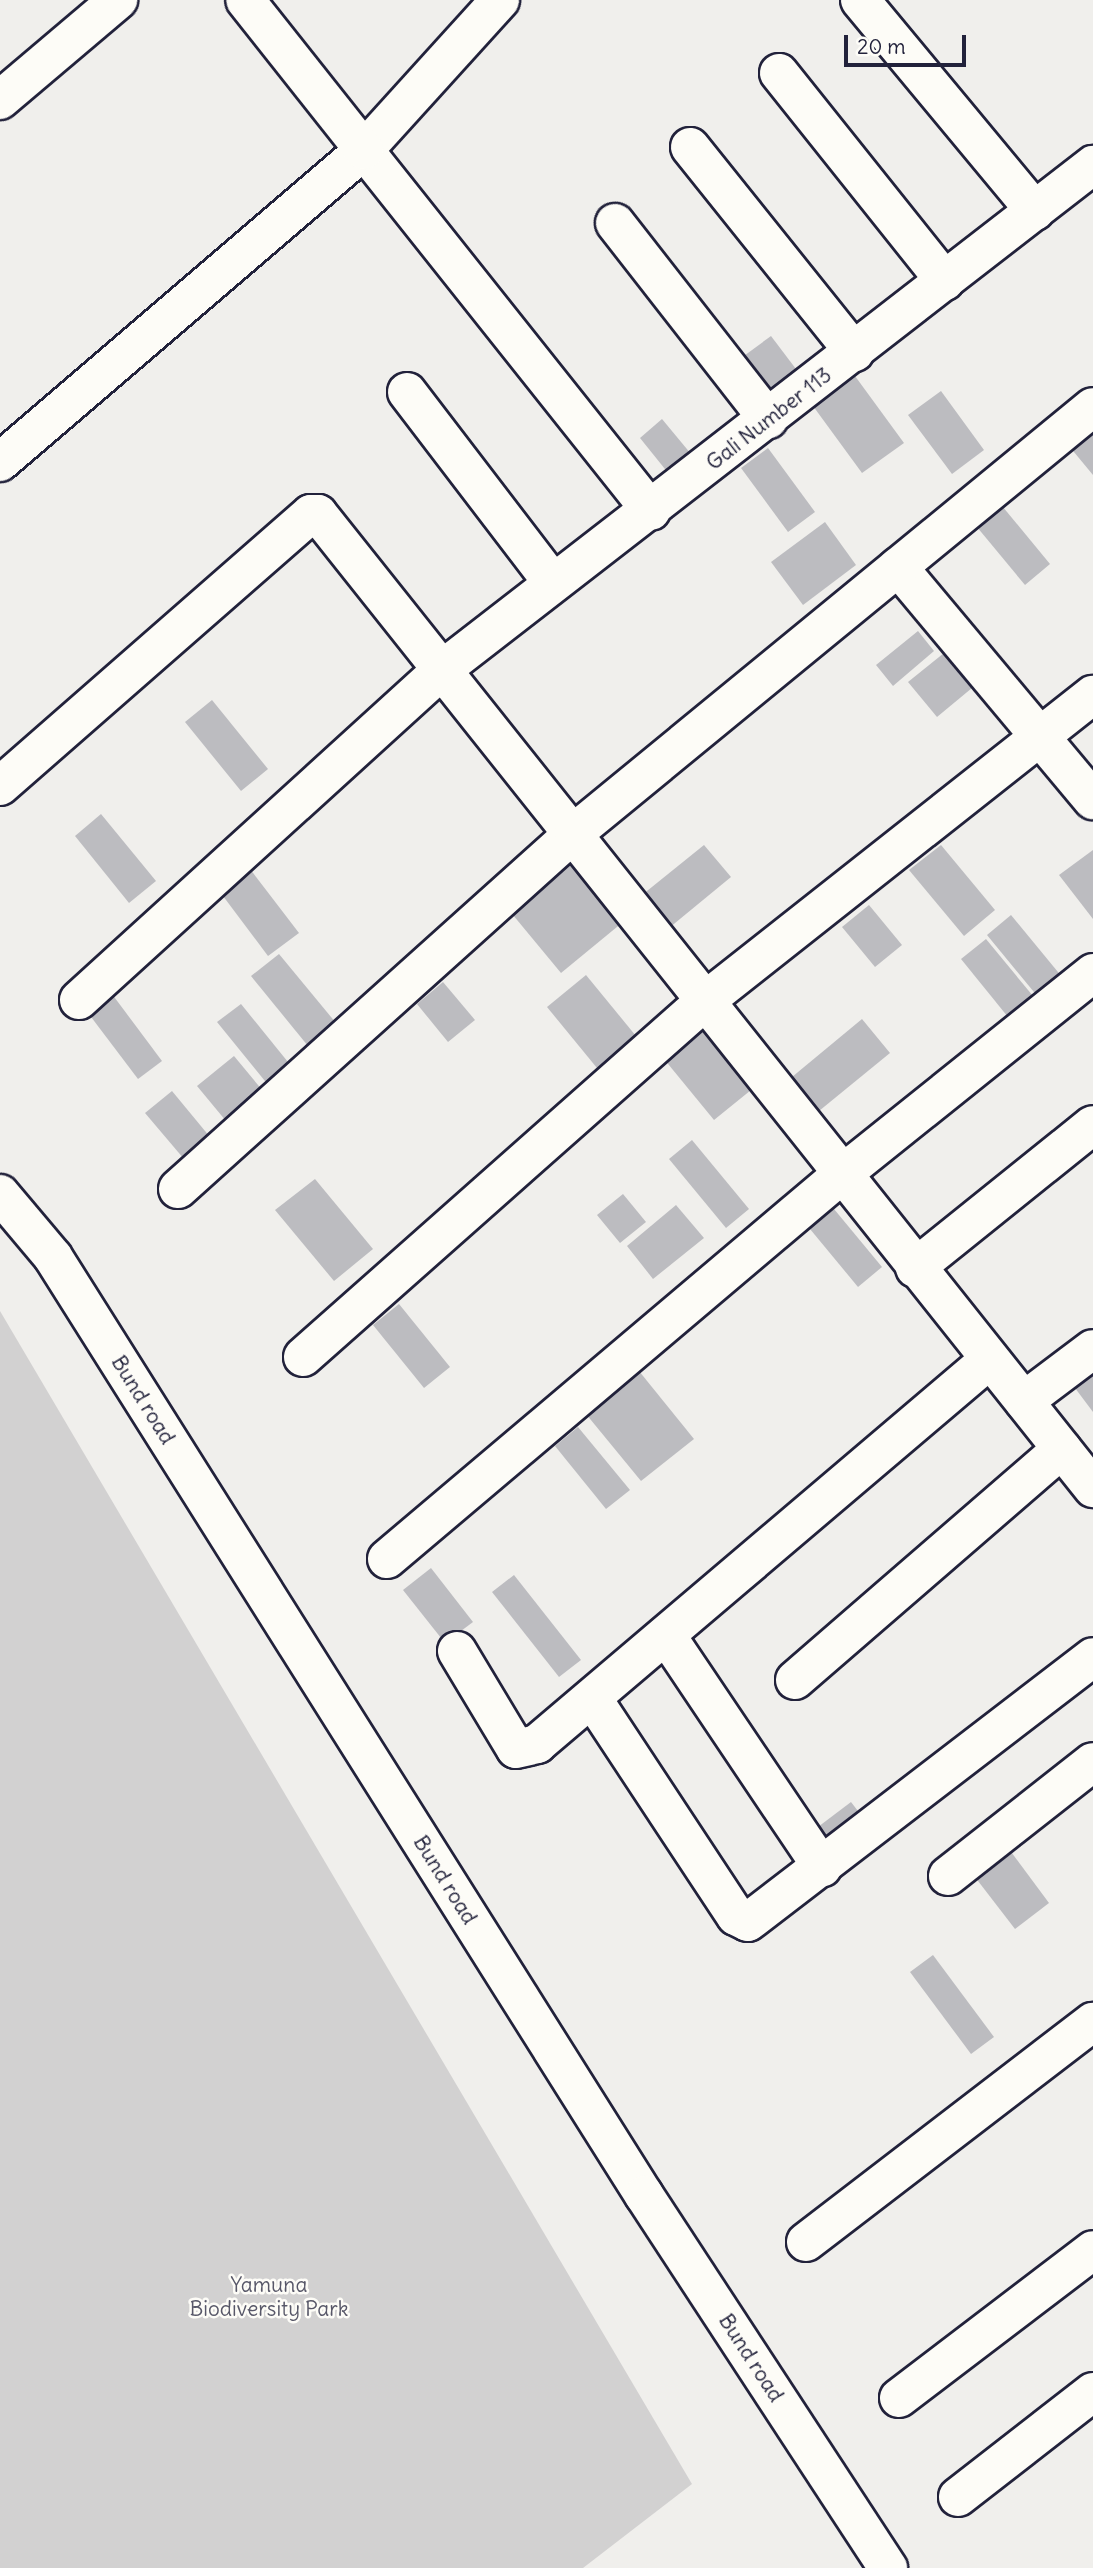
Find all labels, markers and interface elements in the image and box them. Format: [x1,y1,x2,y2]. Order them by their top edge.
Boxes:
scale bar [848,21,970,65]
text: 20 m [857,33,906,60]
street label: Gali Number 113 [701,362,837,476]
street label: Bund road [106,1351,180,1449]
street label: Bund road [408,1831,482,1929]
park label: Yamuna Biodiversity Park [189,2272,349,2322]
street label: Bund road [713,2309,789,2407]

